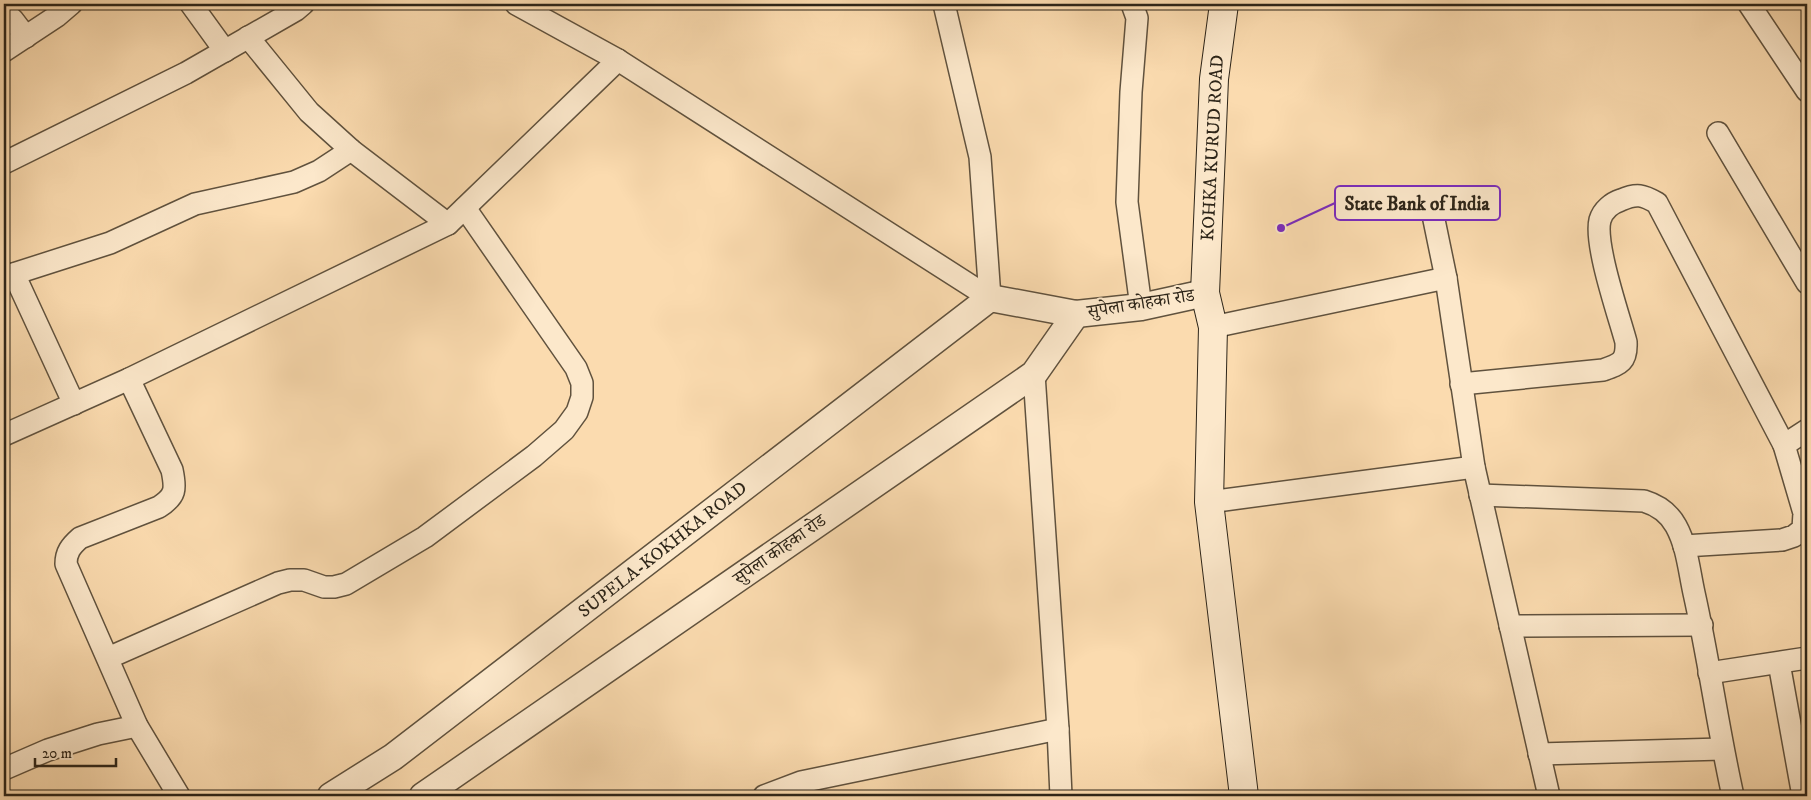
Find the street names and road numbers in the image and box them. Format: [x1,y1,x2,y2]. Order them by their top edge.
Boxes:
street label: KOHKA KURUD ROAD [1197,54,1229,242]
street label: सुपेला कोहका रोड [1085,284,1198,323]
street label: SUPELA-KOKHKA ROAD [574,477,752,623]
street label: सुपेला कोहका रोड [729,509,832,591]

